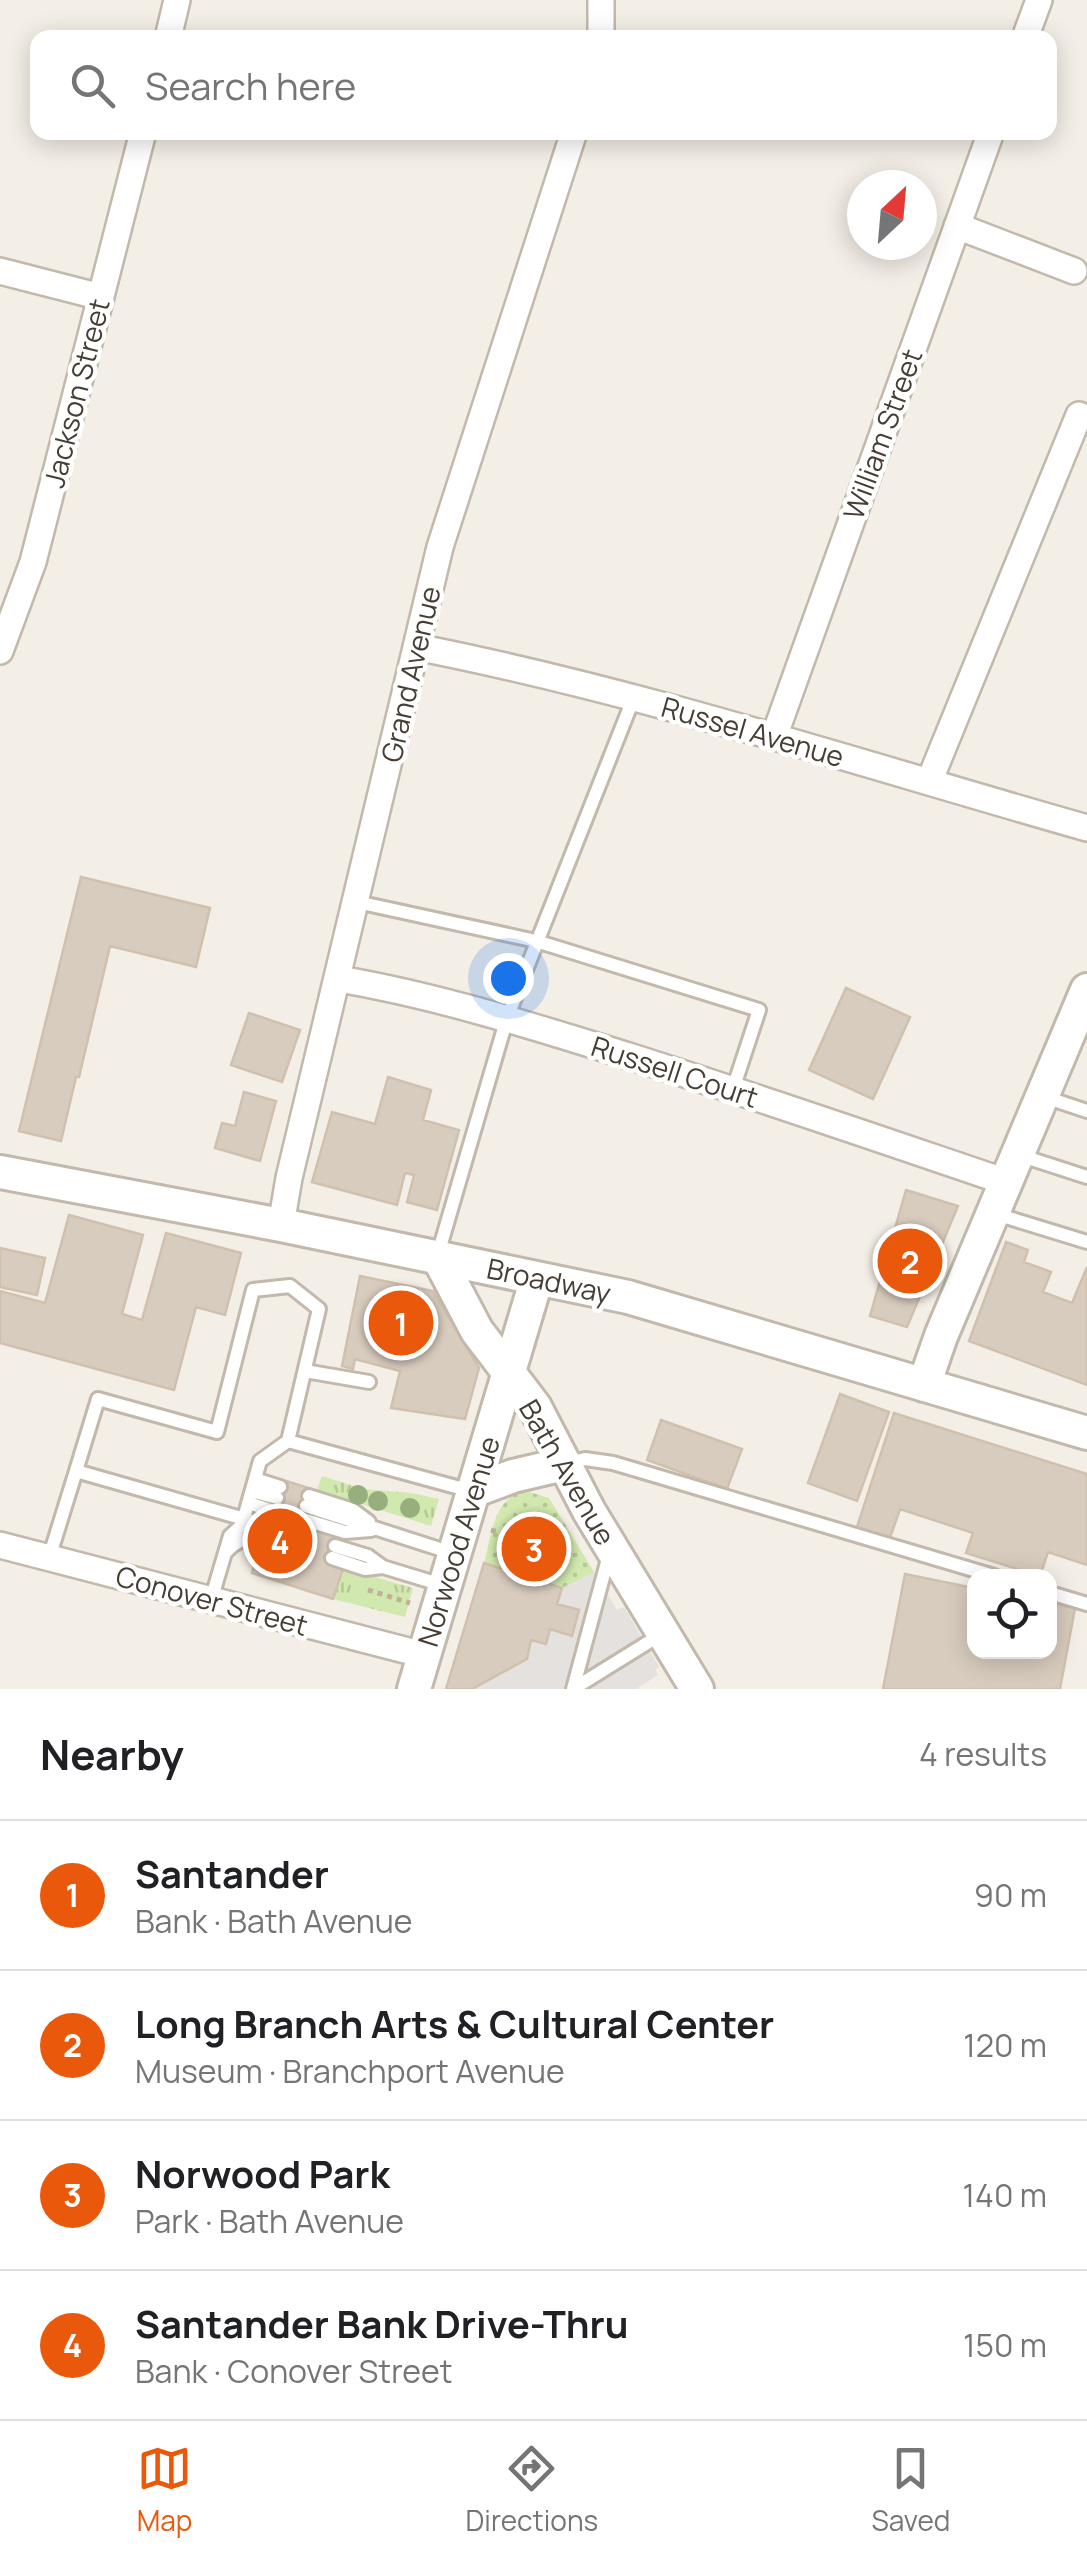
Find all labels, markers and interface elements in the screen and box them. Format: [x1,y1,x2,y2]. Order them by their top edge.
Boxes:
search box [30,30,1057,140]
icon: search [65,58,120,113]
text: Search here [145,59,356,111]
north arrow [847,170,937,260]
street label: Jackson Street [34,295,118,491]
street label: William Street [834,343,930,525]
street label: Grand Avenue [371,582,449,766]
street label: Russel Avenue [657,687,849,775]
your location [483,953,534,1004]
street label: Russell Court [587,1026,763,1116]
pin: 2 [878,1224,942,1298]
street label: Broadway [484,1248,615,1312]
pin: 1 [368,1286,434,1360]
street label: Bath Avenue [511,1392,625,1552]
street label: Norwood Avenue [408,1431,508,1651]
pin: 4 [248,1504,312,1578]
pin: 3 [502,1512,566,1586]
street label: Conover Street [112,1556,312,1644]
map controls [967,1569,1057,1659]
button: locate [967,1569,1057,1659]
text: Nearby [40,1725,184,1783]
text: 4 results [919,1732,1047,1776]
text: Santander [135,1847,329,1899]
text: 1 [65,1873,80,1917]
text: 90 m [974,1873,1047,1917]
text: Bank · Bath Avenue [135,1899,413,1943]
text: Long Branch Arts & Cultural Center [135,1997,774,2049]
text: 2 [63,2023,82,2067]
text: 120 m [963,2023,1047,2067]
text: Museum · Branchport Avenue [135,2049,565,2093]
text: Norwood Park [135,2147,390,2199]
text: 3 [63,2173,82,2217]
text: 140 m [963,2173,1047,2217]
text: Park · Bath Avenue [135,2199,404,2243]
text: Santander Bank Drive-Thru [135,2297,628,2349]
text: 4 [63,2323,82,2367]
text: 150 m [963,2323,1047,2367]
text: Bank · Conover Street [135,2349,453,2393]
tab: Map [137,2441,192,2539]
tab: Directions [466,2441,598,2539]
tab: Saved [871,2441,950,2539]

